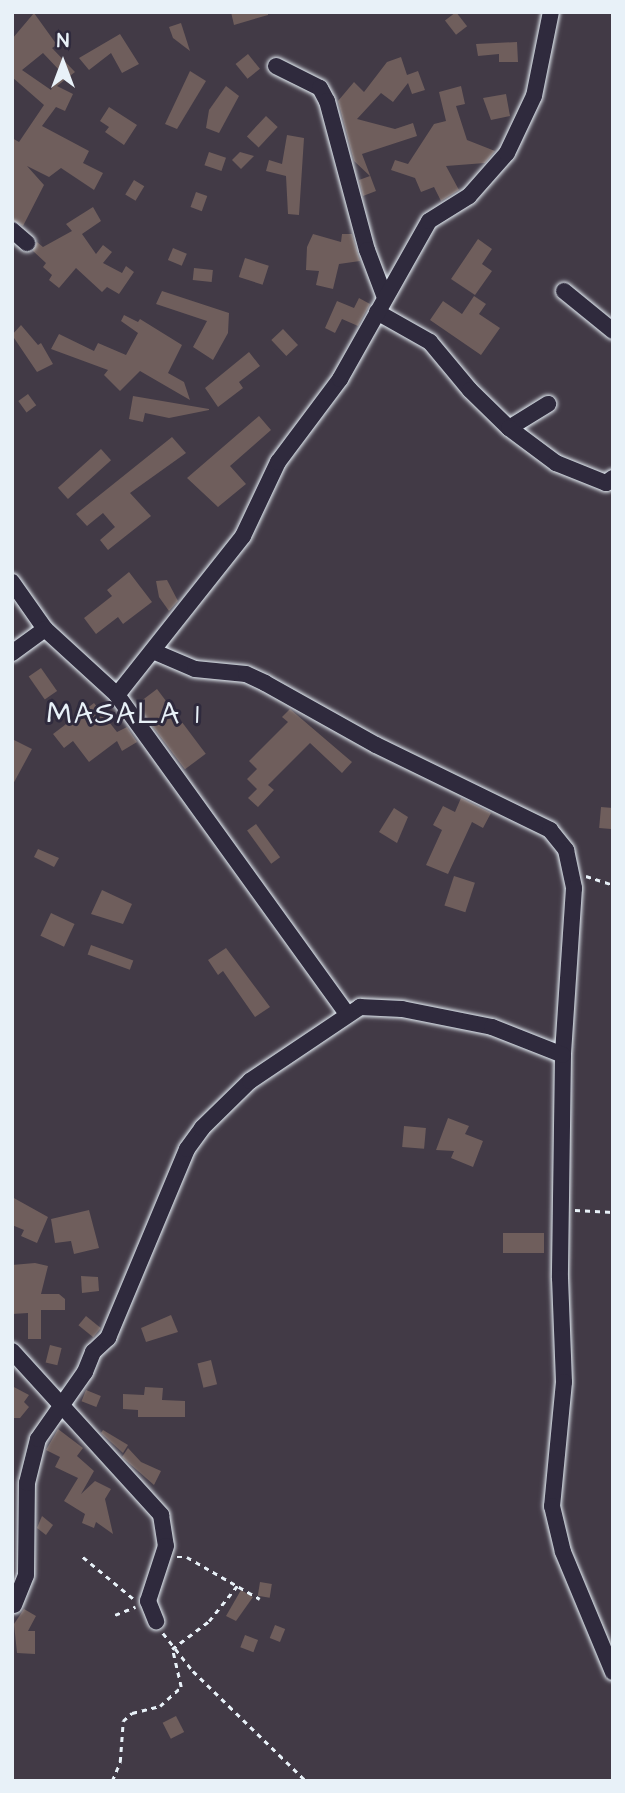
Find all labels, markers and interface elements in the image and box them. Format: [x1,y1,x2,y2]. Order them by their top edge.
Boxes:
north arrow [28,28,98,98]
text: N [57,28,69,55]
district label: MASALA 1 [48,696,200,732]

